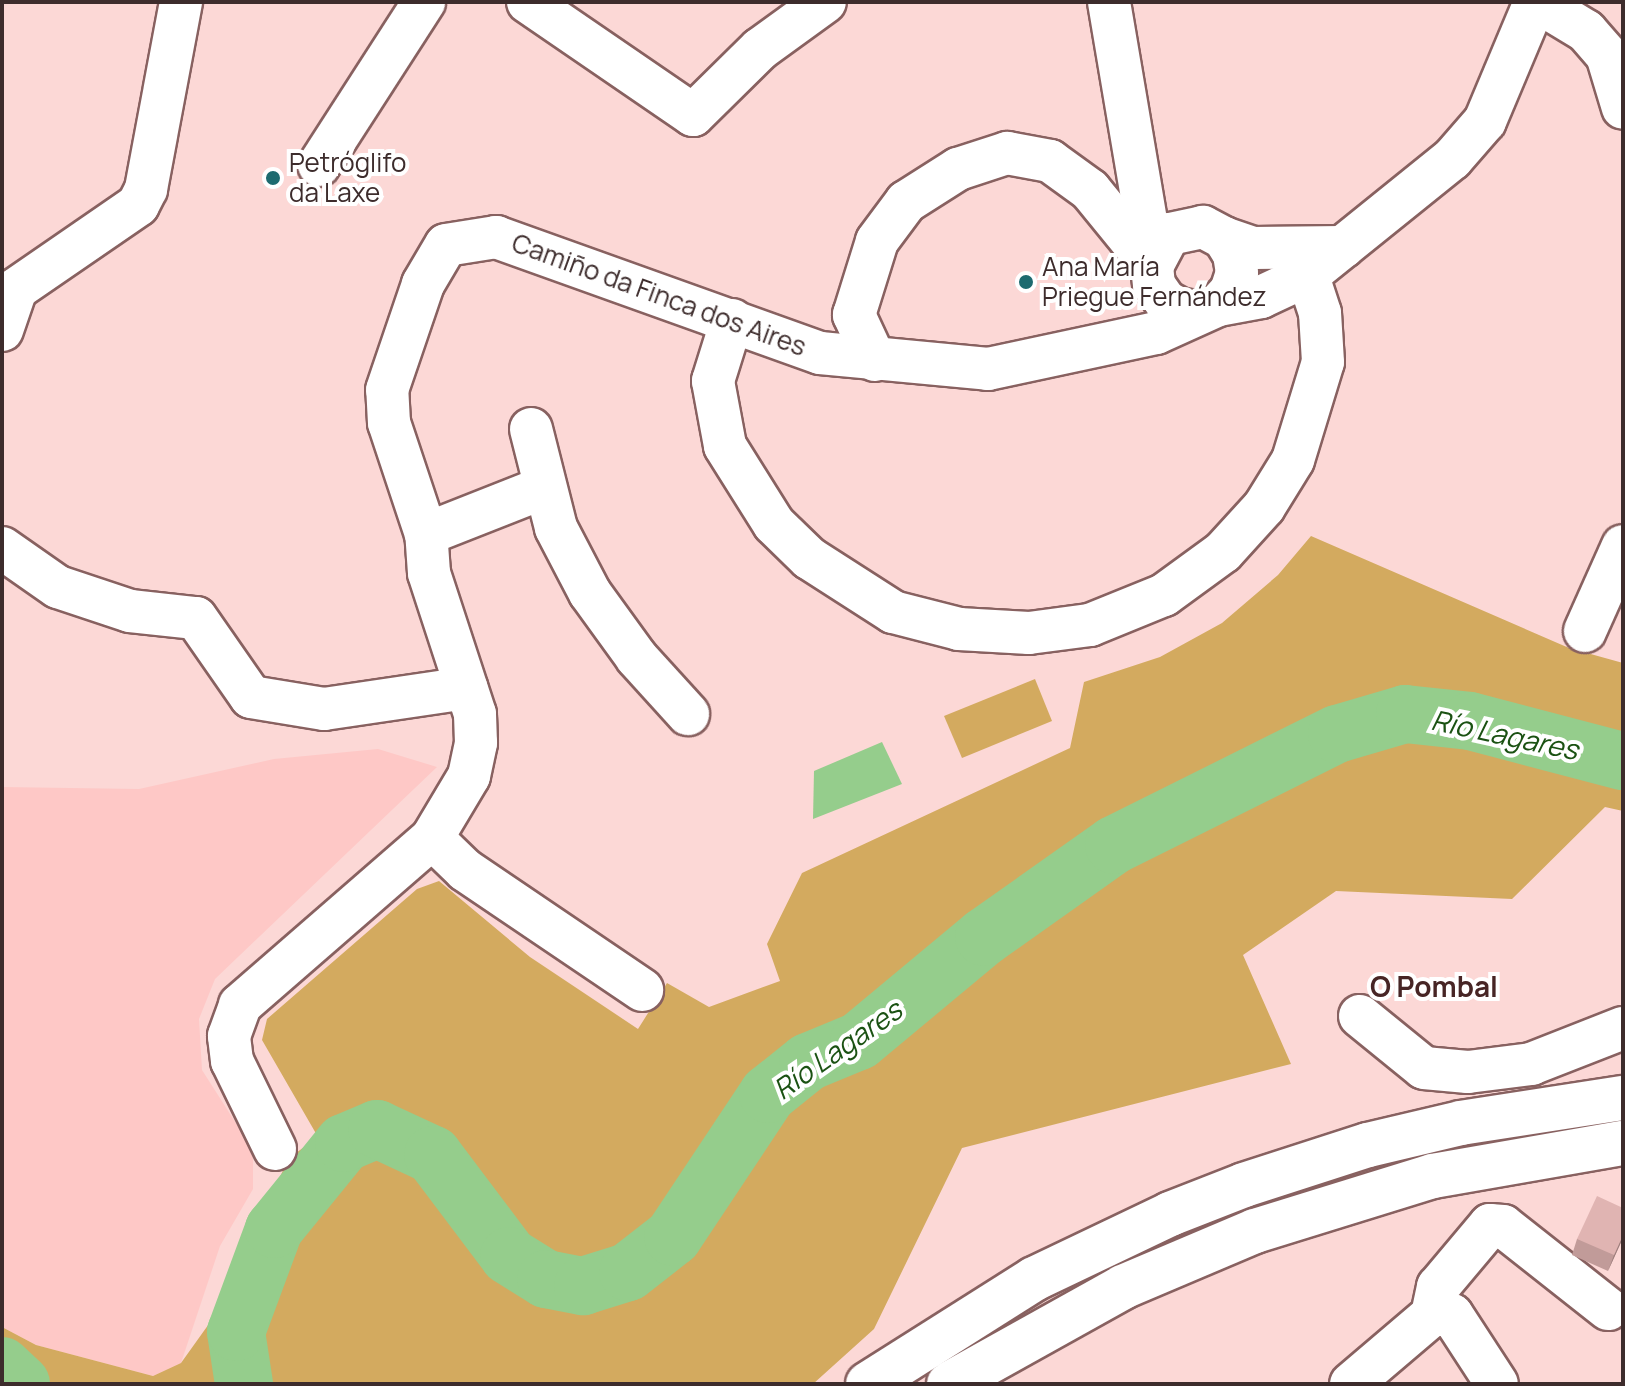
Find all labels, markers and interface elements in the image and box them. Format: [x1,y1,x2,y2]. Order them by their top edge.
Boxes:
place label: Petróglifo da Laxe [289,147,406,208]
marker: Petróglifo da Laxe [264,169,282,187]
street label: Camiño da Finca dos Aires [508,227,810,363]
place label: Ana María Priegue Fernández [1042,251,1266,312]
marker: Ana María Priegue Fernández [1017,273,1035,291]
water label: Río Lagares [1429,702,1581,766]
district label: O Pombal [1370,969,1498,1003]
water label: Río Lagares [766,992,908,1106]

